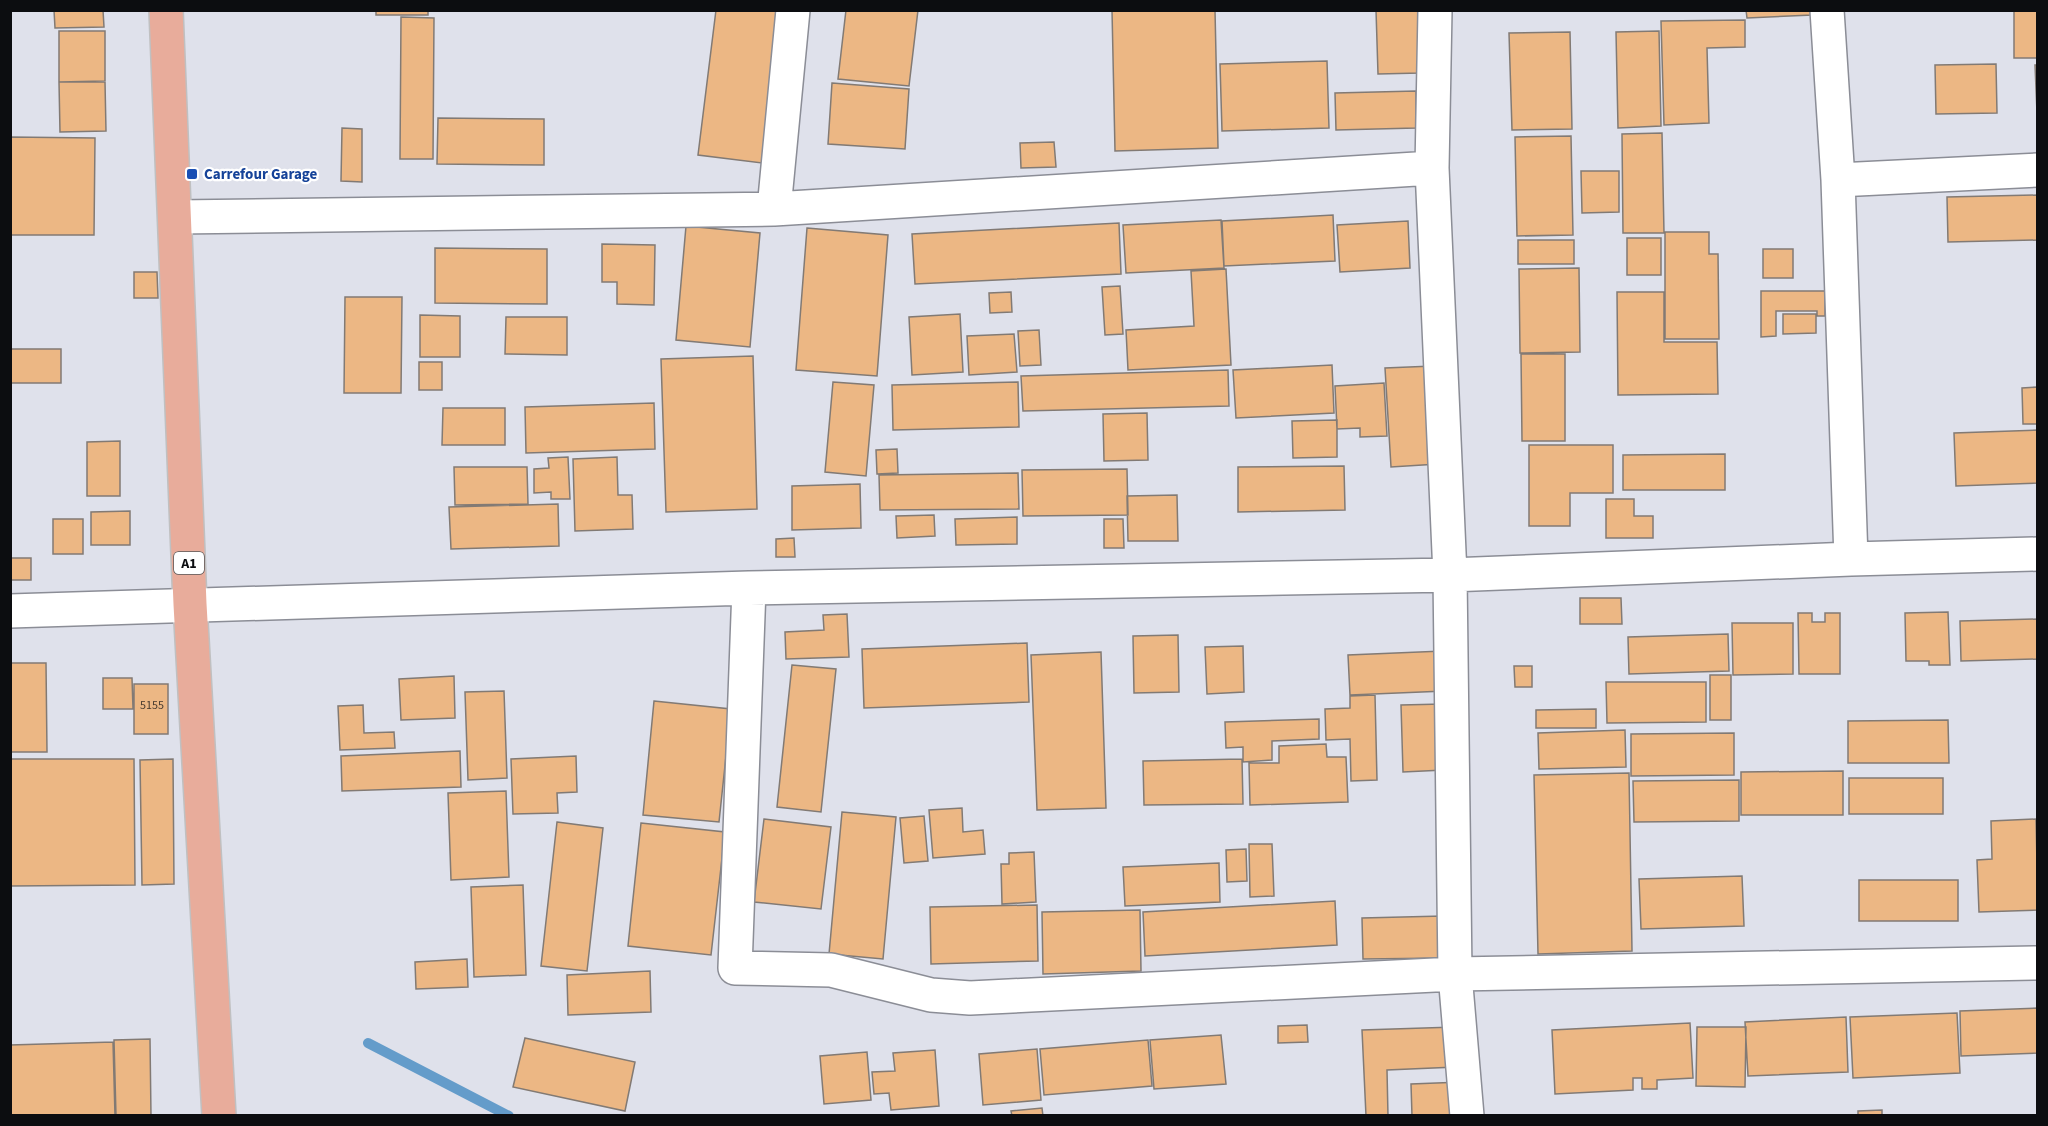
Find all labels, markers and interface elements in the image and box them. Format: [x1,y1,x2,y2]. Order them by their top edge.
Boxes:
place label: Carrefour Garage [204,164,318,185]
marker: Carrefour Garage [185,167,199,181]
road number: A1 [174,552,204,574]
house number: 5155 [140,697,164,714]

